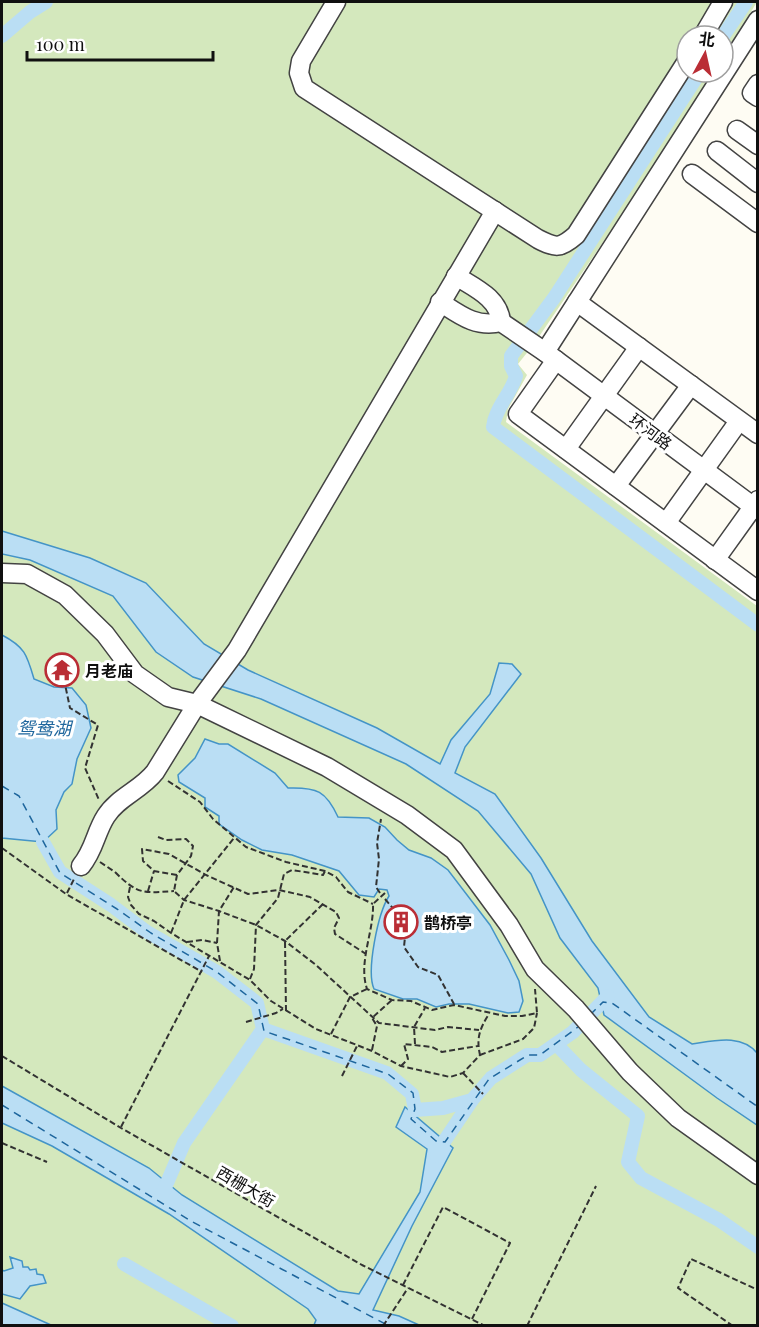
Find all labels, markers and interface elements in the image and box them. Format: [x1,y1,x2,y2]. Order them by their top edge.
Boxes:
scale bar [27,24,213,62]
north arrow [675,24,735,84]
text: 北 [698,27,717,50]
text: 100 m [36,32,85,56]
street label: 环河路 [626,408,676,454]
temple icon: 月老庙 [44,652,80,688]
place label: 月老庙 [85,660,133,681]
water label: 鸳鸯湖 [17,716,74,740]
building icon: 鹊桥亭 [383,904,419,940]
place label: 鹊桥亭 [424,912,472,933]
street label: 西栅大街 [213,1161,279,1211]

